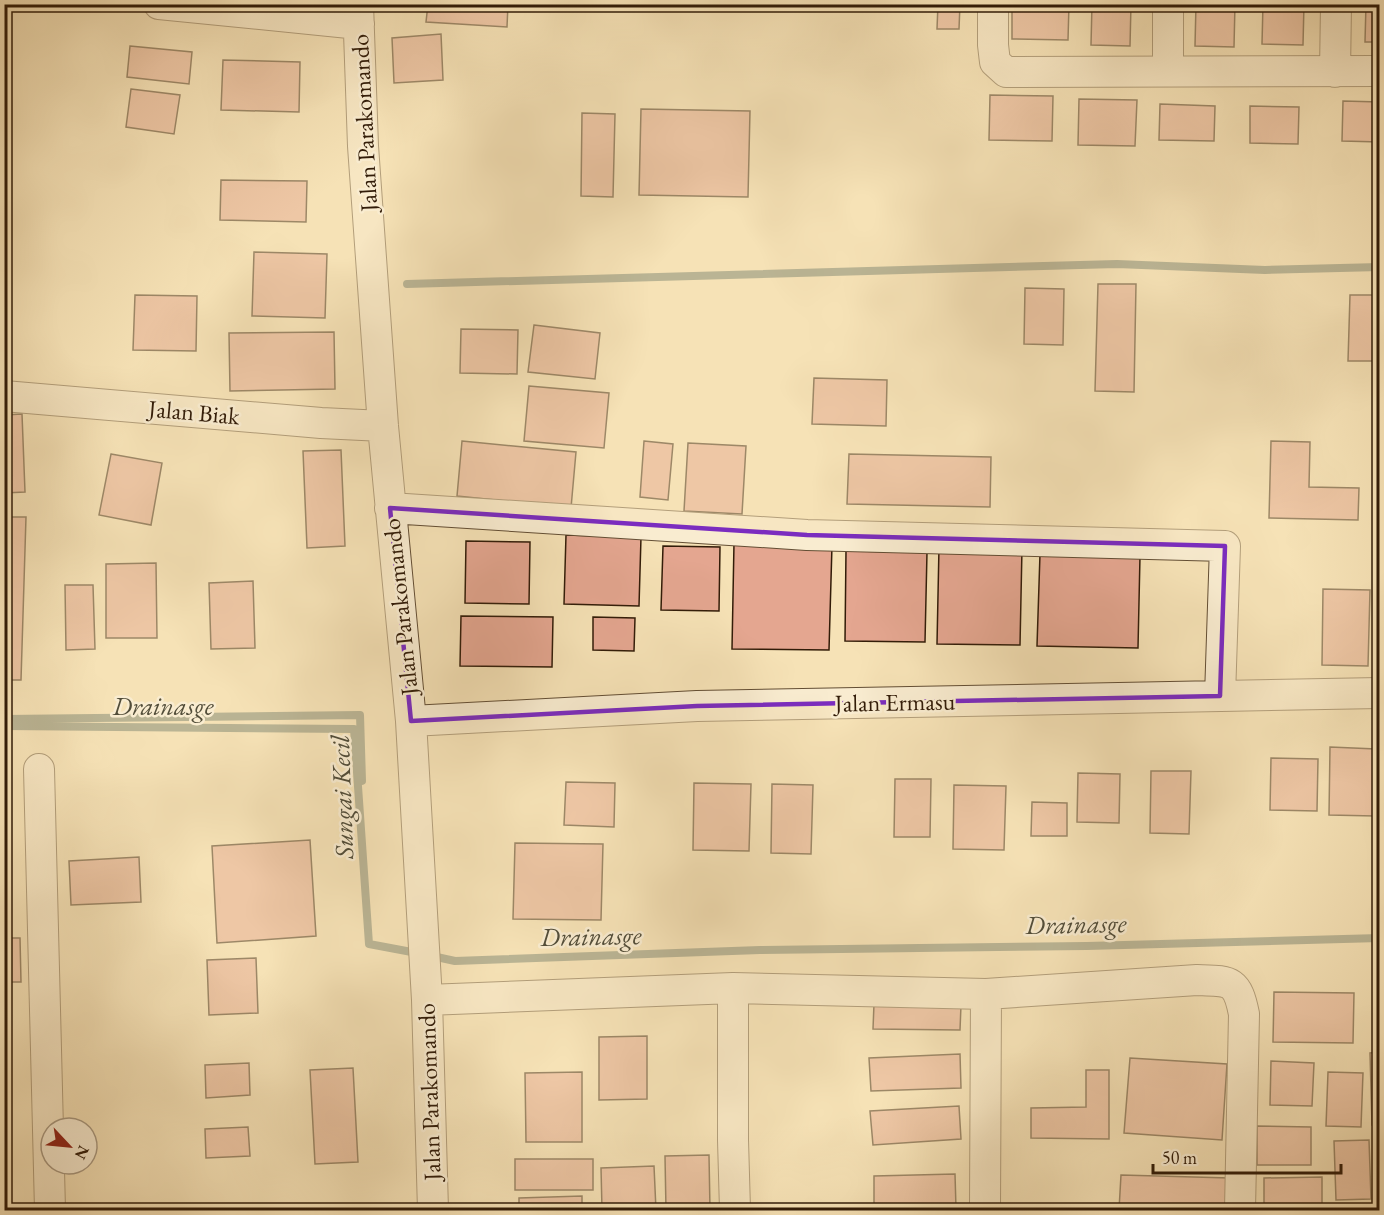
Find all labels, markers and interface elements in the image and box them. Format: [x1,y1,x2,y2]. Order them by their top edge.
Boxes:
street label: Jalan Parakomando [344,33,384,215]
street label: Jalan Biak [145,392,242,431]
street label: Jalan Parakomando [375,517,425,699]
street label: Jalan Ermasu [832,685,956,719]
water label: Drainasge [111,689,215,723]
water label: Sungai Kecil [323,734,361,860]
water label: Drainasge [1024,906,1128,942]
water label: Drainasge [539,918,643,954]
street label: Jalan Parakomando [410,1002,448,1183]
north arrow [39,1116,99,1176]
scale bar [1153,1137,1340,1175]
text: N [70,1142,94,1163]
text: 50 m [1162,1146,1197,1169]

